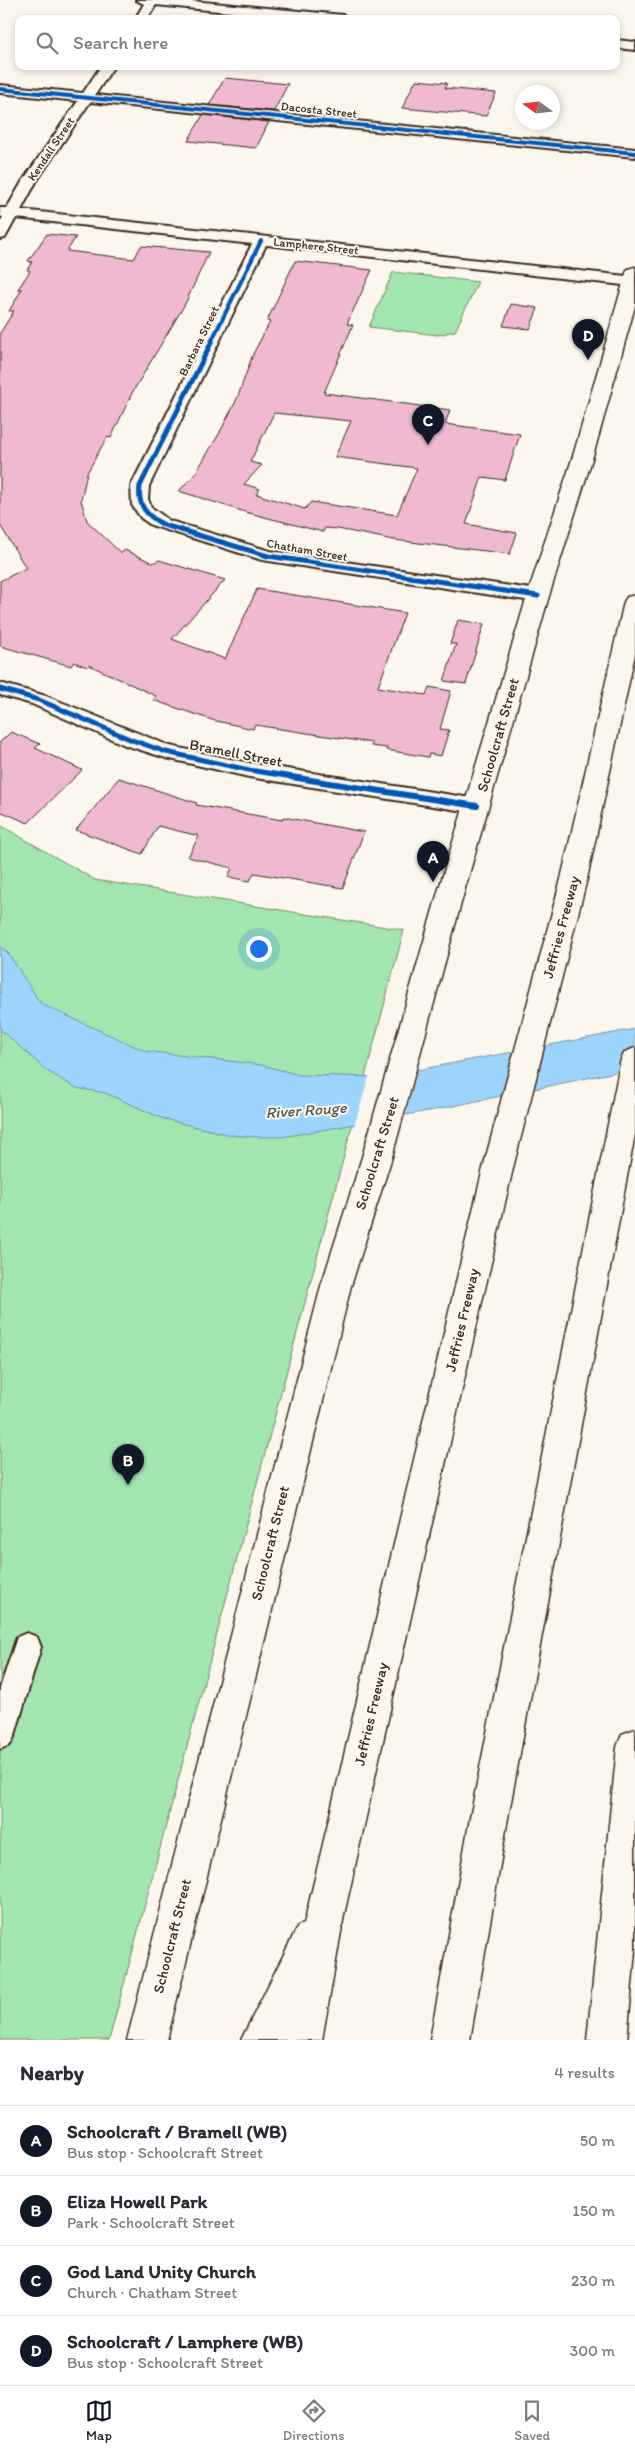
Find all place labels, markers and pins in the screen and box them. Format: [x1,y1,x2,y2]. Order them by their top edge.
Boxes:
pin: D [572,319,604,360]
pin: C [412,404,444,445]
pin: A [417,841,449,882]
pin: B [112,1444,144,1485]

